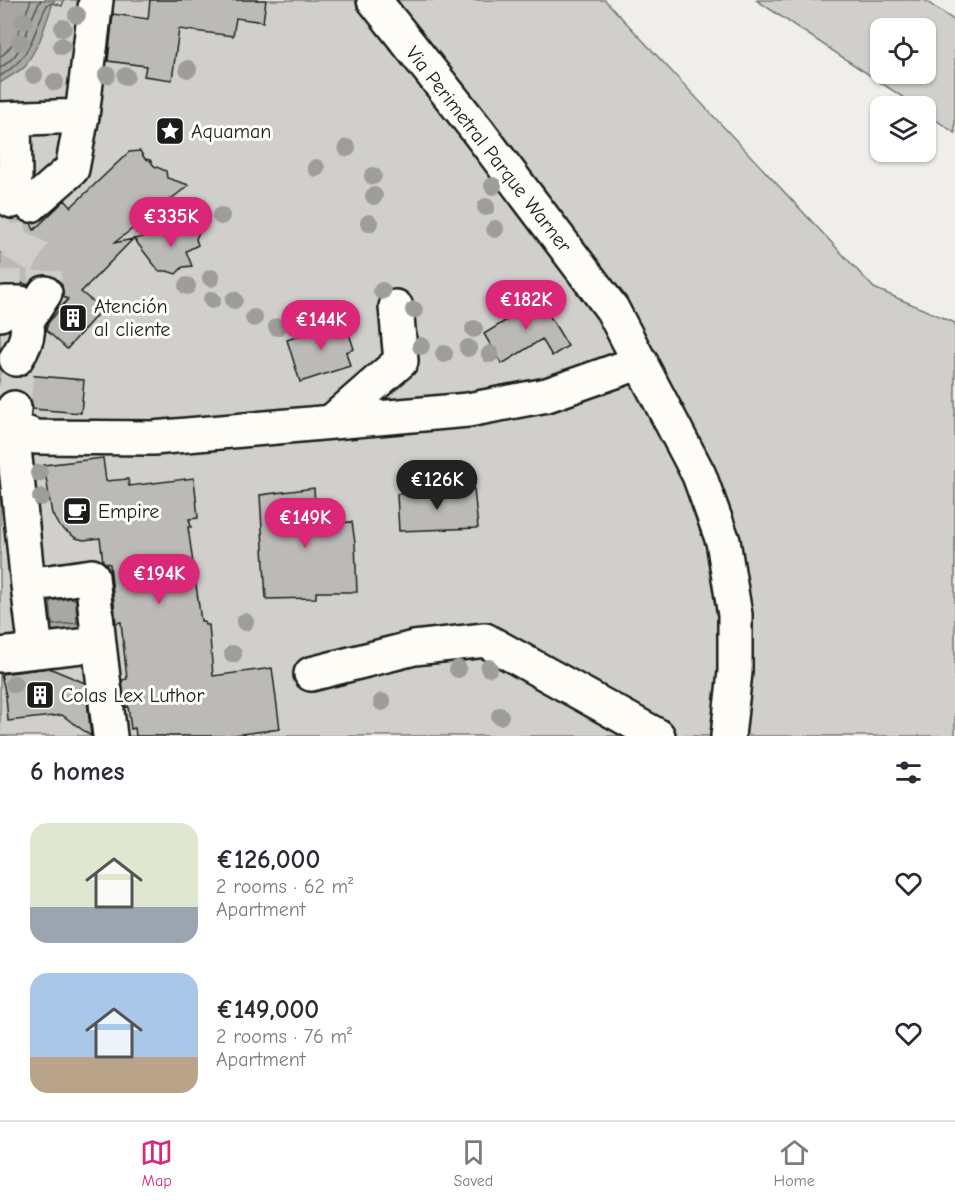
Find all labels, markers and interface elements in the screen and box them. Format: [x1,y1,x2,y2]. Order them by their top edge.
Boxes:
map controls [870,18,936,162]
button: locate [870,18,936,84]
street label: Via Perimetral Parque Warner [401,42,576,257]
button: layers [870,96,936,162]
place icon: Aquaman [154,115,186,147]
place label: Aquaman [191,120,271,143]
pin: €335K [129,197,213,248]
text: €335K [143,205,199,228]
pin: €182K [484,280,568,331]
text: €182K [499,288,553,311]
place label: Atención al cliente [94,295,170,341]
pin: €144K [279,300,363,351]
building icon: Atención al cliente [57,302,89,334]
text: €144K [295,308,347,331]
pin: €126K [395,460,479,511]
text: €126K [410,468,464,491]
cafe icon: Empire [61,495,93,527]
pin: €149K [263,498,347,549]
place label: Empire [98,500,159,523]
text: €149K [279,506,331,529]
pin: €194K [117,554,201,605]
text: €194K [133,562,185,585]
building icon: Colas Lex Luthor [24,679,56,711]
place label: Colas Lex Luthor [61,684,204,707]
icon: filters [892,756,925,789]
text: 6 homes [30,757,125,787]
text: €126,000 [216,845,320,875]
icon: home [78,847,150,919]
icon: heart [892,867,925,900]
text: 2 rooms · 62 m² [216,875,353,898]
text: Apartment [216,898,306,921]
text: €149,000 [216,995,319,1025]
icon: home [78,997,150,1069]
icon: heart [892,1017,925,1050]
text: 2 rooms · 76 m² [216,1025,352,1048]
text: Apartment [216,1048,306,1071]
tab: Map [140,1136,173,1190]
tab: Saved [453,1136,493,1190]
tab: Home [774,1136,815,1190]

